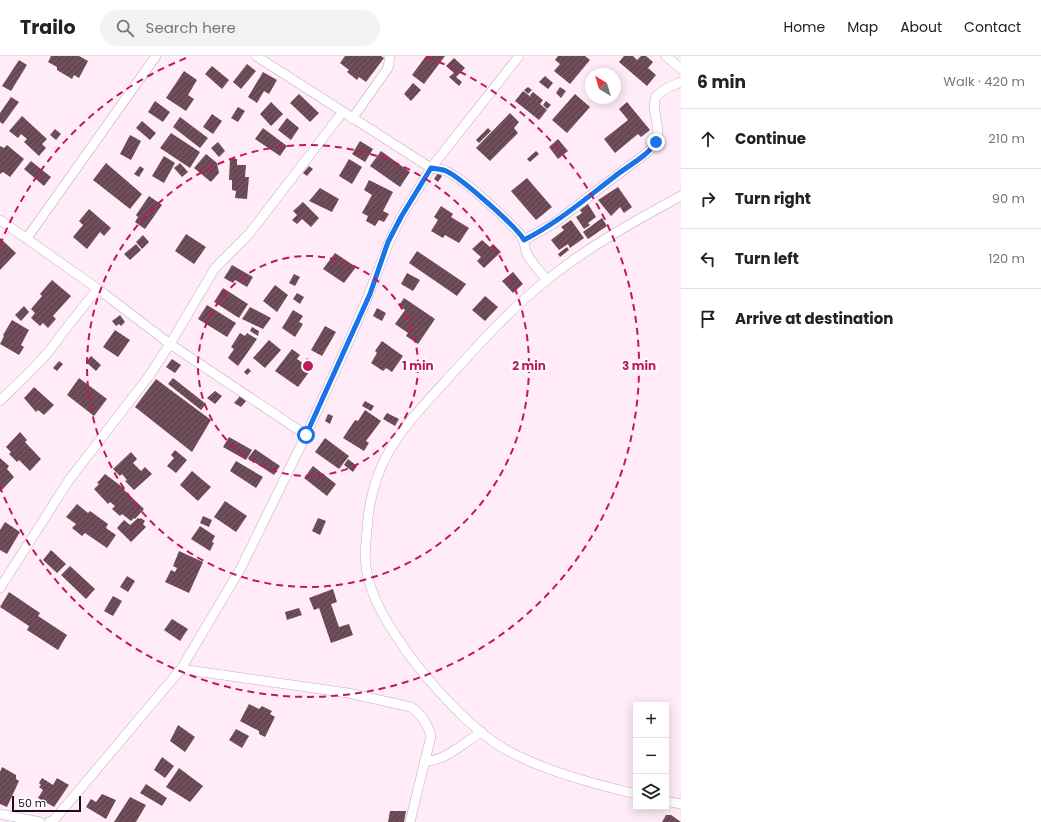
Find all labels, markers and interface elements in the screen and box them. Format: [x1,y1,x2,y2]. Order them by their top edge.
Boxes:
search box [100,10,380,46]
text: Trailo [20,14,76,41]
icon: search [114,17,136,39]
text: Search here [146,17,236,38]
text: Home [783,17,825,37]
text: Map [847,17,878,37]
text: About [900,17,942,37]
text: Contact [964,17,1021,37]
north arrow [585,68,621,104]
text: 6 min [697,70,746,94]
text: Walk · 420 m [943,72,1025,91]
icon: ahead [697,128,719,150]
text: Continue [735,128,806,149]
text: 210 m [988,129,1025,148]
route end [647,133,665,151]
icon: right [697,188,719,210]
text: Turn right [735,188,811,209]
text: 90 m [992,189,1025,208]
icon: left [697,248,719,270]
text: Turn left [735,248,799,269]
text: 120 m [988,249,1025,268]
icon: arrive [697,308,719,330]
text: Arrive at destination [735,308,893,329]
text: 1 min [402,357,434,374]
text: 2 min [512,357,546,374]
text: 3 min [622,357,656,374]
centre of rings [301,359,315,373]
route start [297,426,315,444]
map controls [633,702,669,810]
button: + [633,702,669,738]
button: − [633,738,669,774]
button: layers [633,774,669,810]
scale bar [12,794,81,813]
text: 50 m [18,795,46,811]

